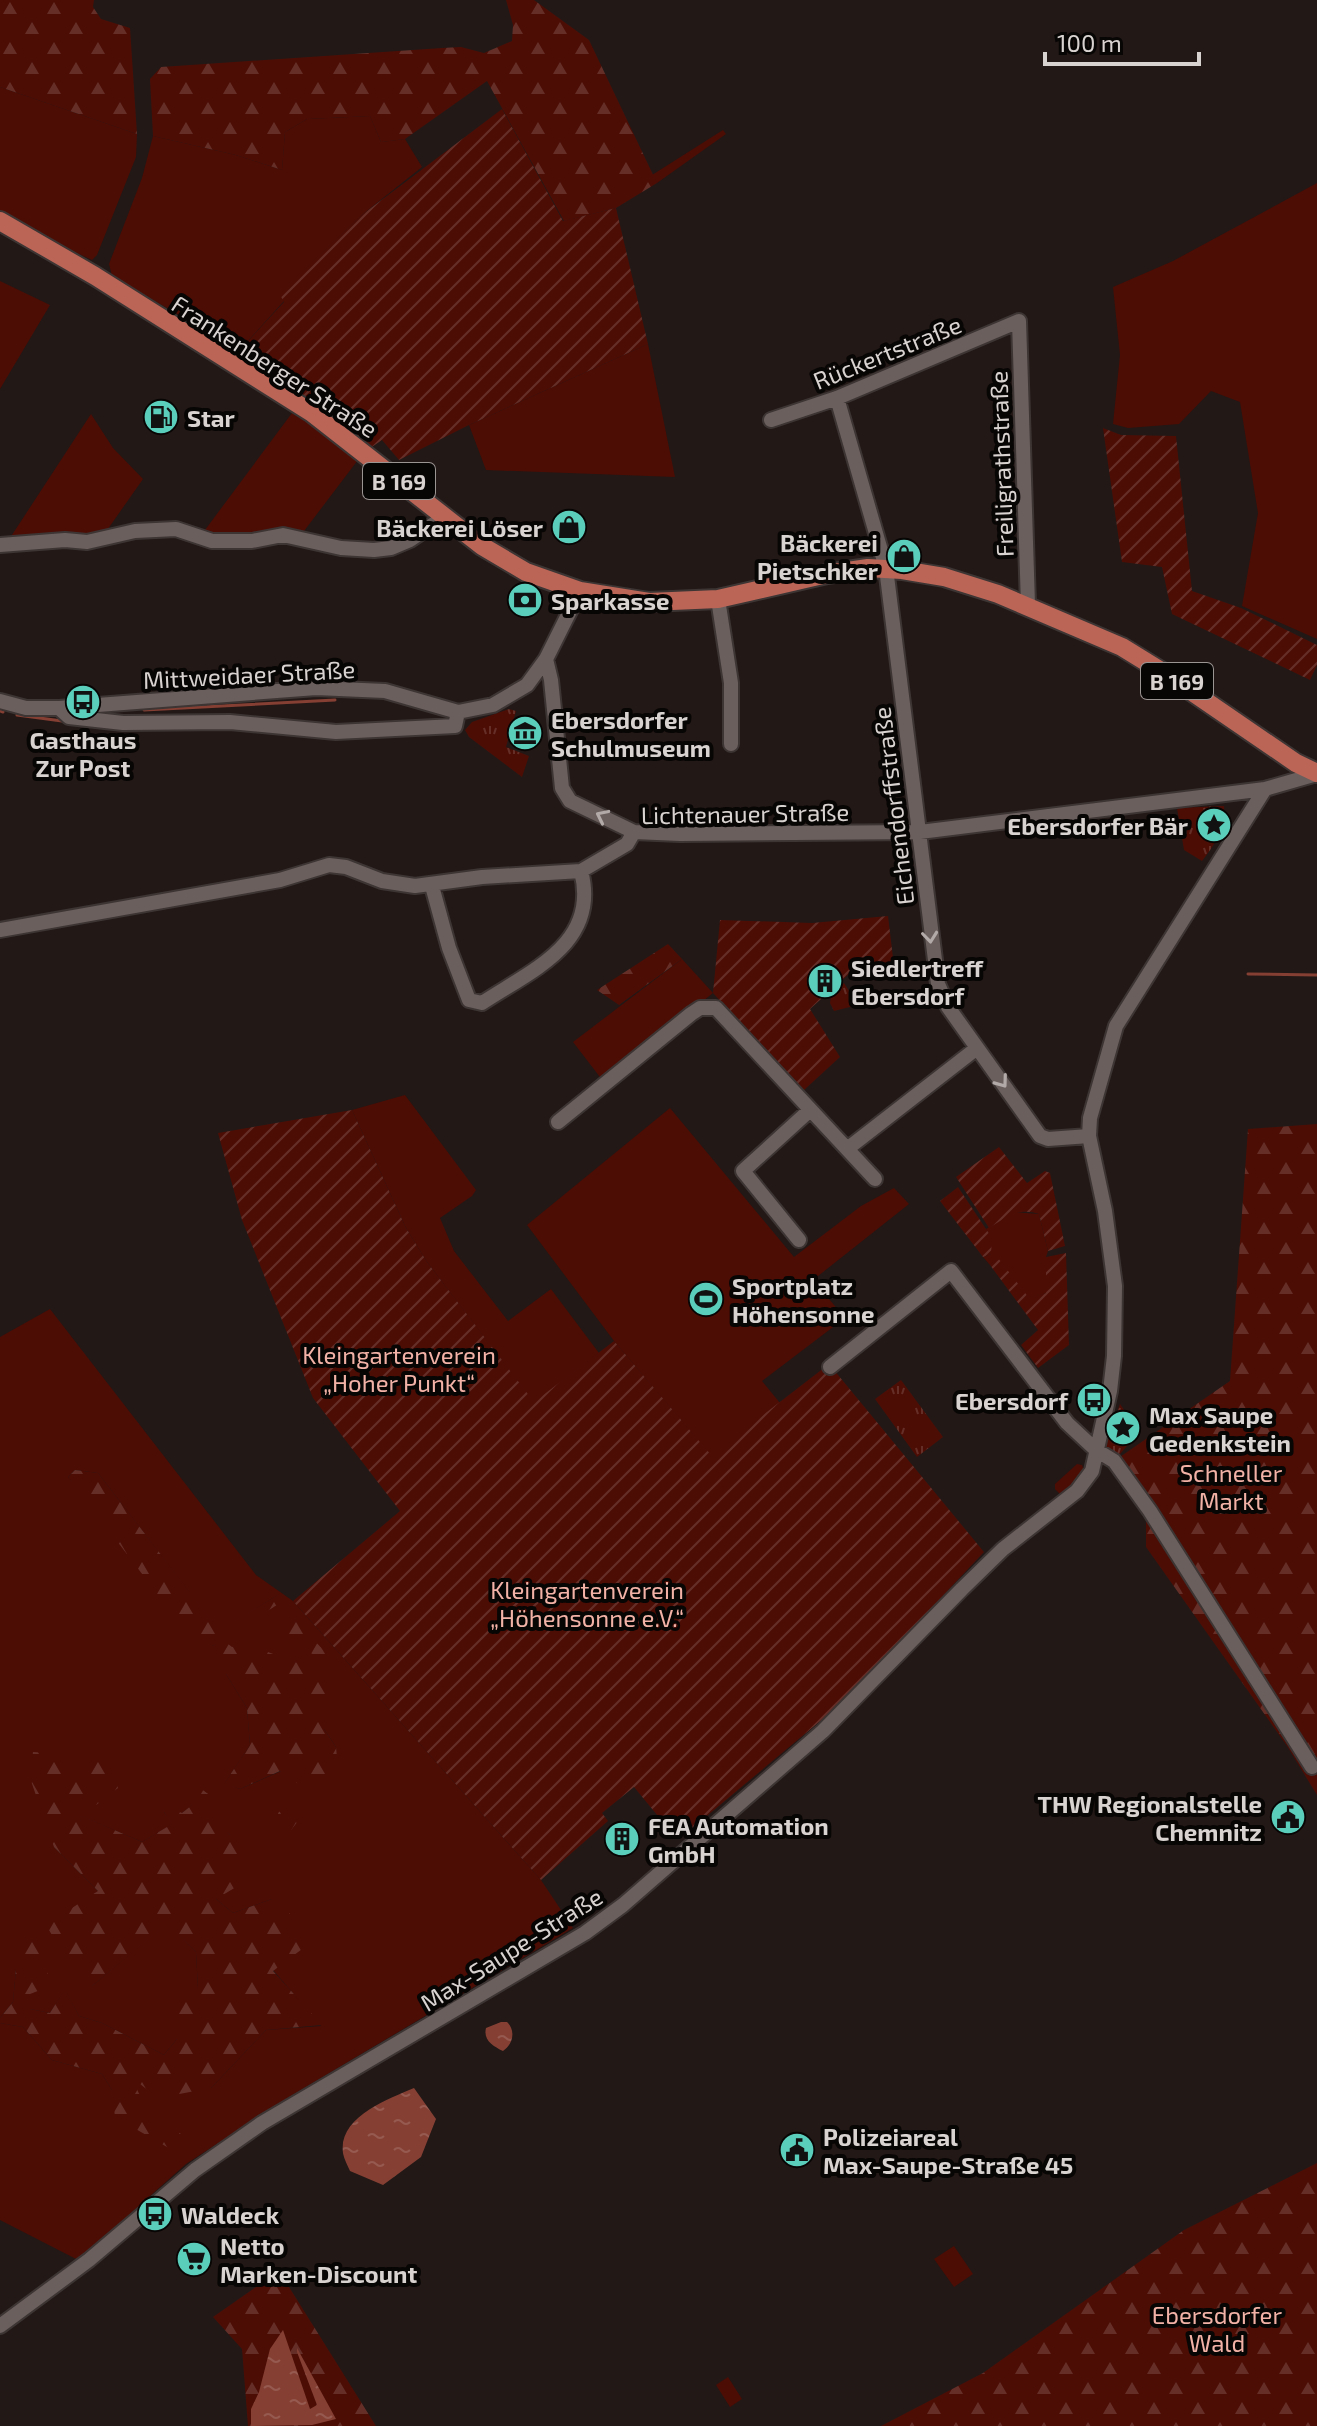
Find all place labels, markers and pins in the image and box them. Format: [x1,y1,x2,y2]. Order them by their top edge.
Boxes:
fuel station icon: Star [142,398,180,436]
place label: Star [187,403,236,432]
shop icon: Bäckerei Löser [550,508,588,546]
place label: Bäckerei Löser [376,513,544,542]
place label: Bäckerei Pietschker [757,528,879,585]
shop icon: Bäckerei Pietschker [885,537,923,575]
bank icon: Sparkasse [506,581,544,619]
place label: Sparkasse [551,586,670,615]
bus stop icon: Gasthaus Zur Post [64,683,102,721]
place label: Ebersdorfer Schulmuseum [551,705,711,762]
museum icon: Ebersdorfer Schulmuseum [506,714,544,752]
place label: Gasthaus Zur Post [30,725,136,782]
place icon: Ebersdorfer Bär [1195,806,1233,844]
place label: Ebersdorfer Bär [1007,811,1189,840]
place label: Siedlertreff Ebersdorf [851,953,984,1010]
building icon: Siedlertreff Ebersdorf [806,962,844,1000]
place label: Sportplatz Höhensonne [732,1271,874,1328]
sports icon: Sportplatz Höhensonne [687,1280,725,1318]
bus stop icon: Ebersdorf [1075,1381,1113,1419]
place label: Ebersdorf [955,1386,1069,1415]
place label: Max Saupe Gedenkstein [1149,1400,1291,1457]
place icon: Max Saupe Gedenkstein [1104,1409,1142,1447]
place label: THW Regionalstelle Chemnitz [1038,1789,1262,1846]
public building icon: THW Regionalstelle Chemnitz [1269,1798,1307,1836]
place label: FEA Automation GmbH [648,1811,829,1868]
building icon: FEA Automation GmbH [603,1820,641,1858]
place label: Polizeiareal Max-Saupe-Straße 45 [823,2122,1073,2179]
public building icon: Polizeiareal Max-Saupe-Straße 45 [778,2131,816,2169]
bus stop icon: Waldeck [136,2195,174,2233]
place label: Waldeck [181,2200,280,2229]
place label: Netto Marken-Discount [220,2231,417,2288]
supermarket icon: Netto Marken-Discount [175,2240,213,2278]

